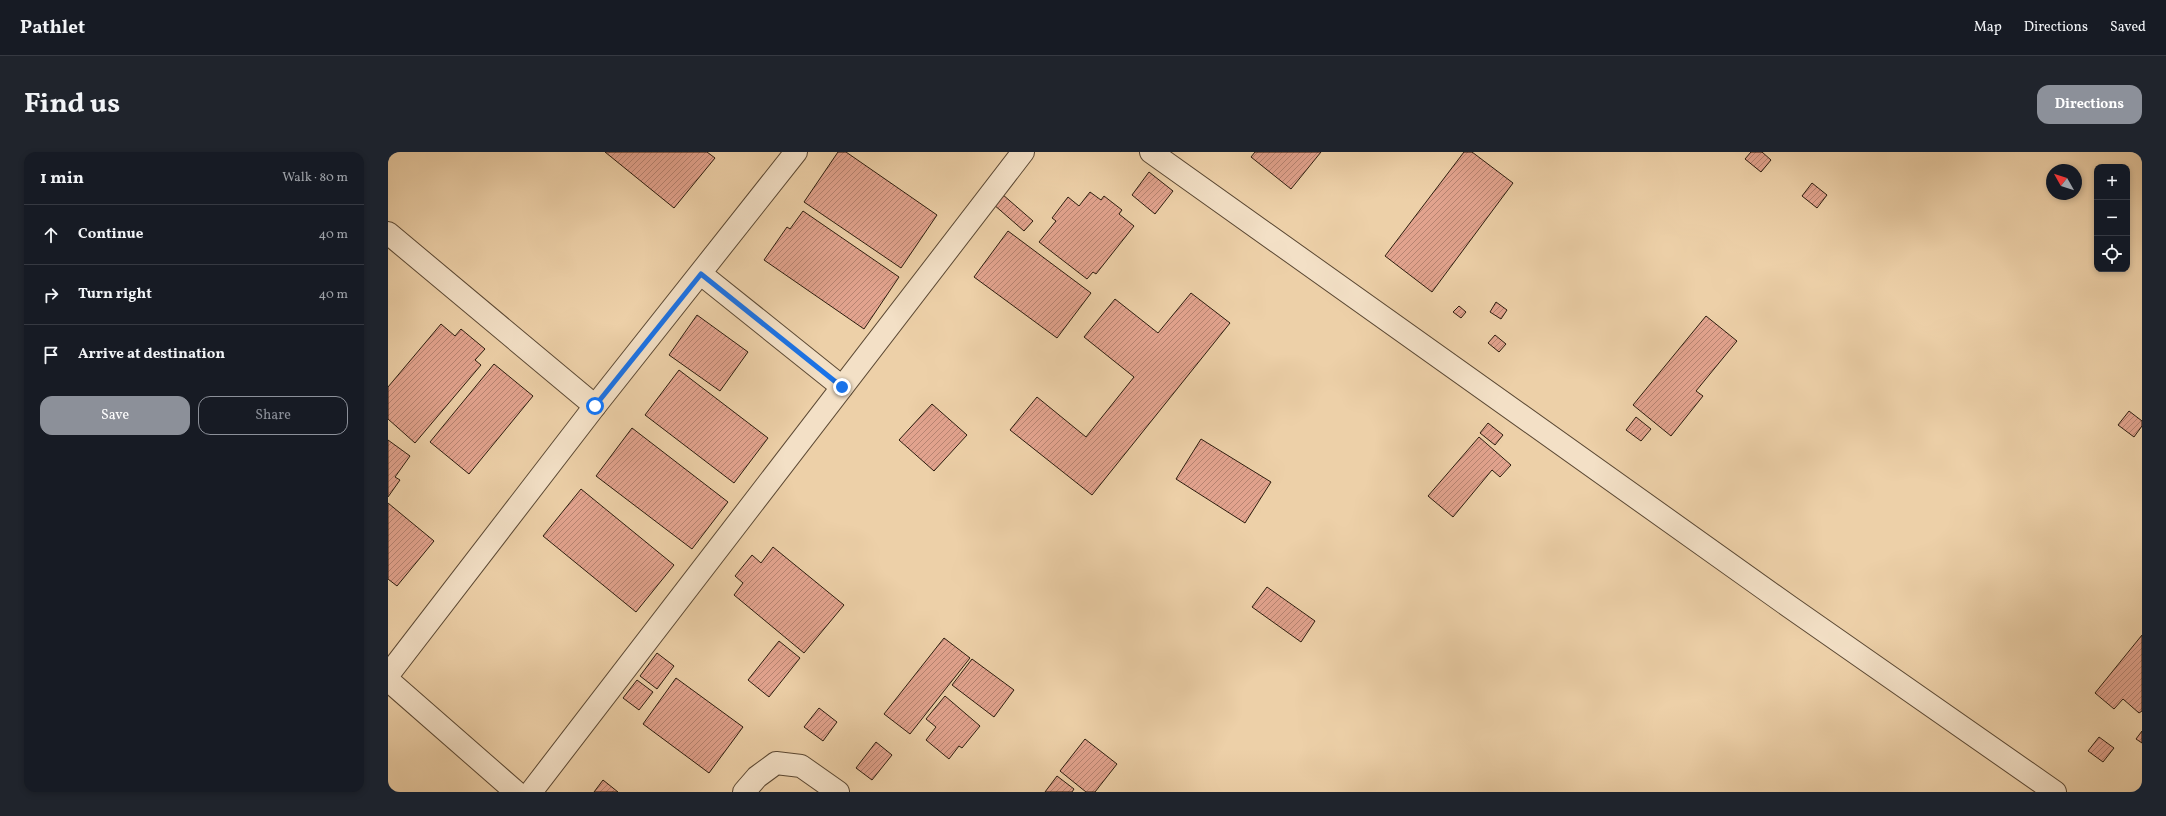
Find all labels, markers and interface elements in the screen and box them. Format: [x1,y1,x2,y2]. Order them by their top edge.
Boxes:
text: Pathlet [20,15,85,41]
text: Map [1974,18,2002,37]
text: Directions [2024,18,2088,37]
text: Saved [2110,18,2146,37]
text: Find us [24,85,120,124]
button: Directions [2037,85,2142,124]
north arrow [2046,164,2082,200]
map controls [2094,164,2130,272]
button: + [2094,164,2130,200]
text: 1 min [40,167,84,190]
text: Walk · 80 m [282,169,348,187]
button: − [2094,200,2130,236]
icon: ahead [40,224,62,246]
text: Continue [78,224,143,245]
text: 40 m [319,226,348,244]
button: locate [2094,236,2130,272]
icon: right [40,284,62,306]
text: Turn right [78,284,152,305]
text: 40 m [319,286,348,304]
icon: arrive [40,344,62,366]
text: Arrive at destination [78,344,225,365]
route end [833,378,851,396]
button: Save [40,396,190,435]
button: Share [198,396,348,435]
route start [586,397,604,415]

